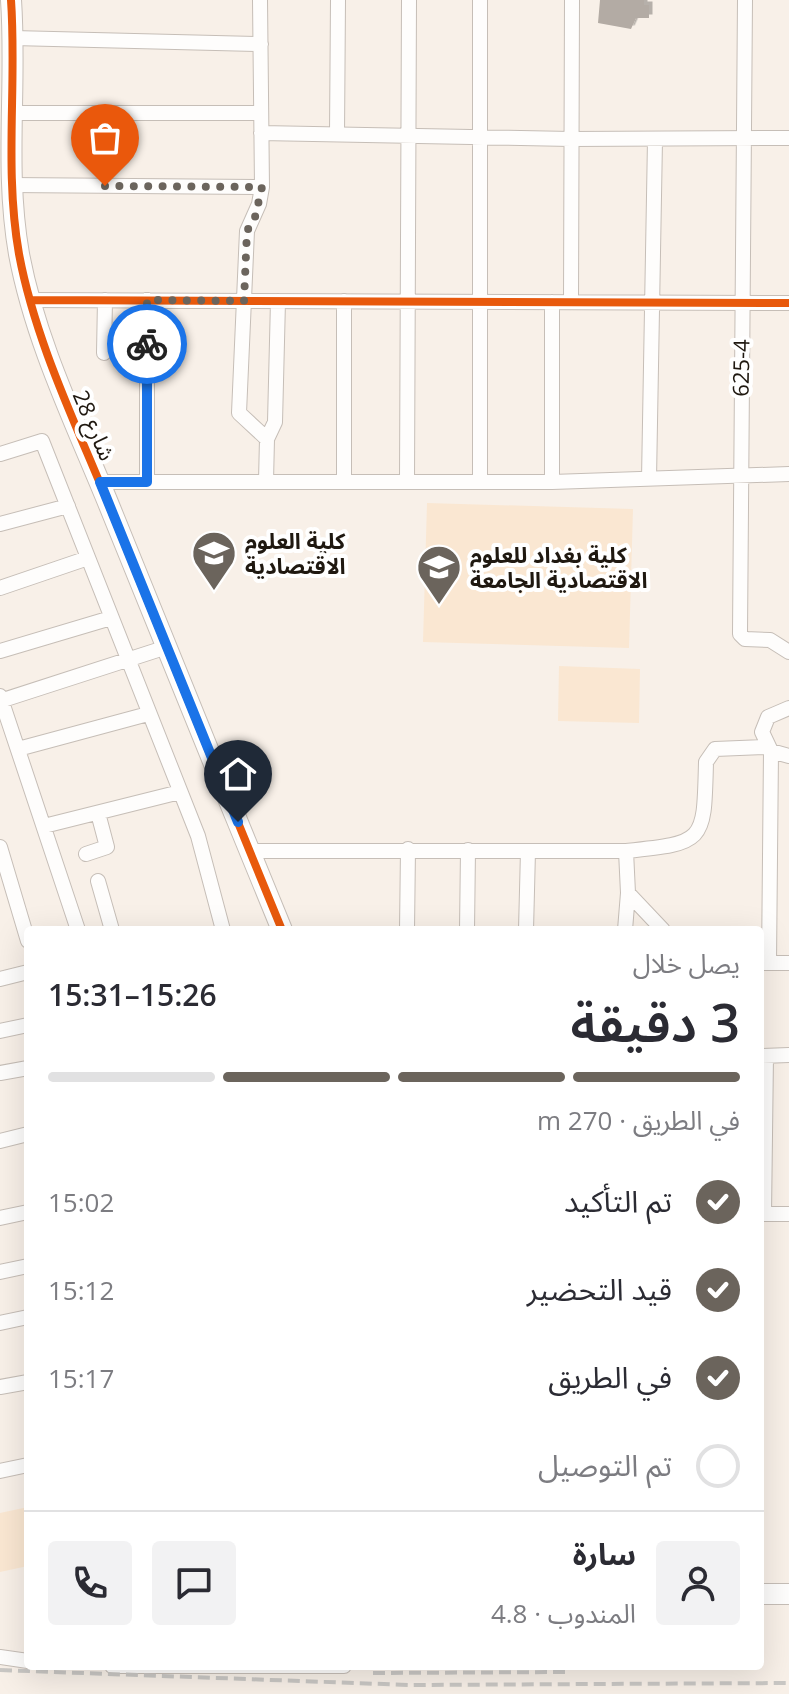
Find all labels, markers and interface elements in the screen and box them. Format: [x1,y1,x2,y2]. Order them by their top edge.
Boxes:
pin [71,104,139,186]
icon: bag [83,116,127,160]
courier [107,304,187,384]
icon: bike [125,322,169,366]
street label: 625-4 [725,339,756,397]
street label: شارع 28 [64,385,123,466]
place label: كلية العلوم الاقتصادية [245,525,346,580]
school or university icon: كلية العلوم الاقتصادية [190,529,238,592]
place label: كلية بغداد للعلوم الاقتصادية الجامعة [470,539,647,594]
school or university icon: كلية بغداد للعلوم الاقتصادية الجامعة [415,543,463,606]
pin [204,740,272,822]
icon: home [216,752,260,796]
text: يصل خلال [633,945,740,981]
text: 15:26–15:31 [48,974,217,1015]
text: 3 دقيقة [571,986,740,1057]
text: في الطريق · 270 m [537,1102,740,1138]
text: تم التأكيد [564,1180,672,1221]
icon: check [696,1180,740,1224]
text: 15:02 [48,1184,114,1220]
text: قيد التحضير [527,1268,672,1309]
icon: check [696,1268,740,1312]
text: 15:12 [48,1272,114,1308]
text: في الطريق [548,1356,672,1397]
icon: check [696,1356,740,1400]
text: 15:17 [48,1360,114,1396]
text: تم التوصيل [538,1444,672,1485]
text: سارة [573,1533,636,1574]
button: phone [48,1541,132,1625]
button: chat [152,1541,236,1625]
button: person [656,1541,740,1625]
text: المندوب · 4.8 [491,1595,636,1631]

